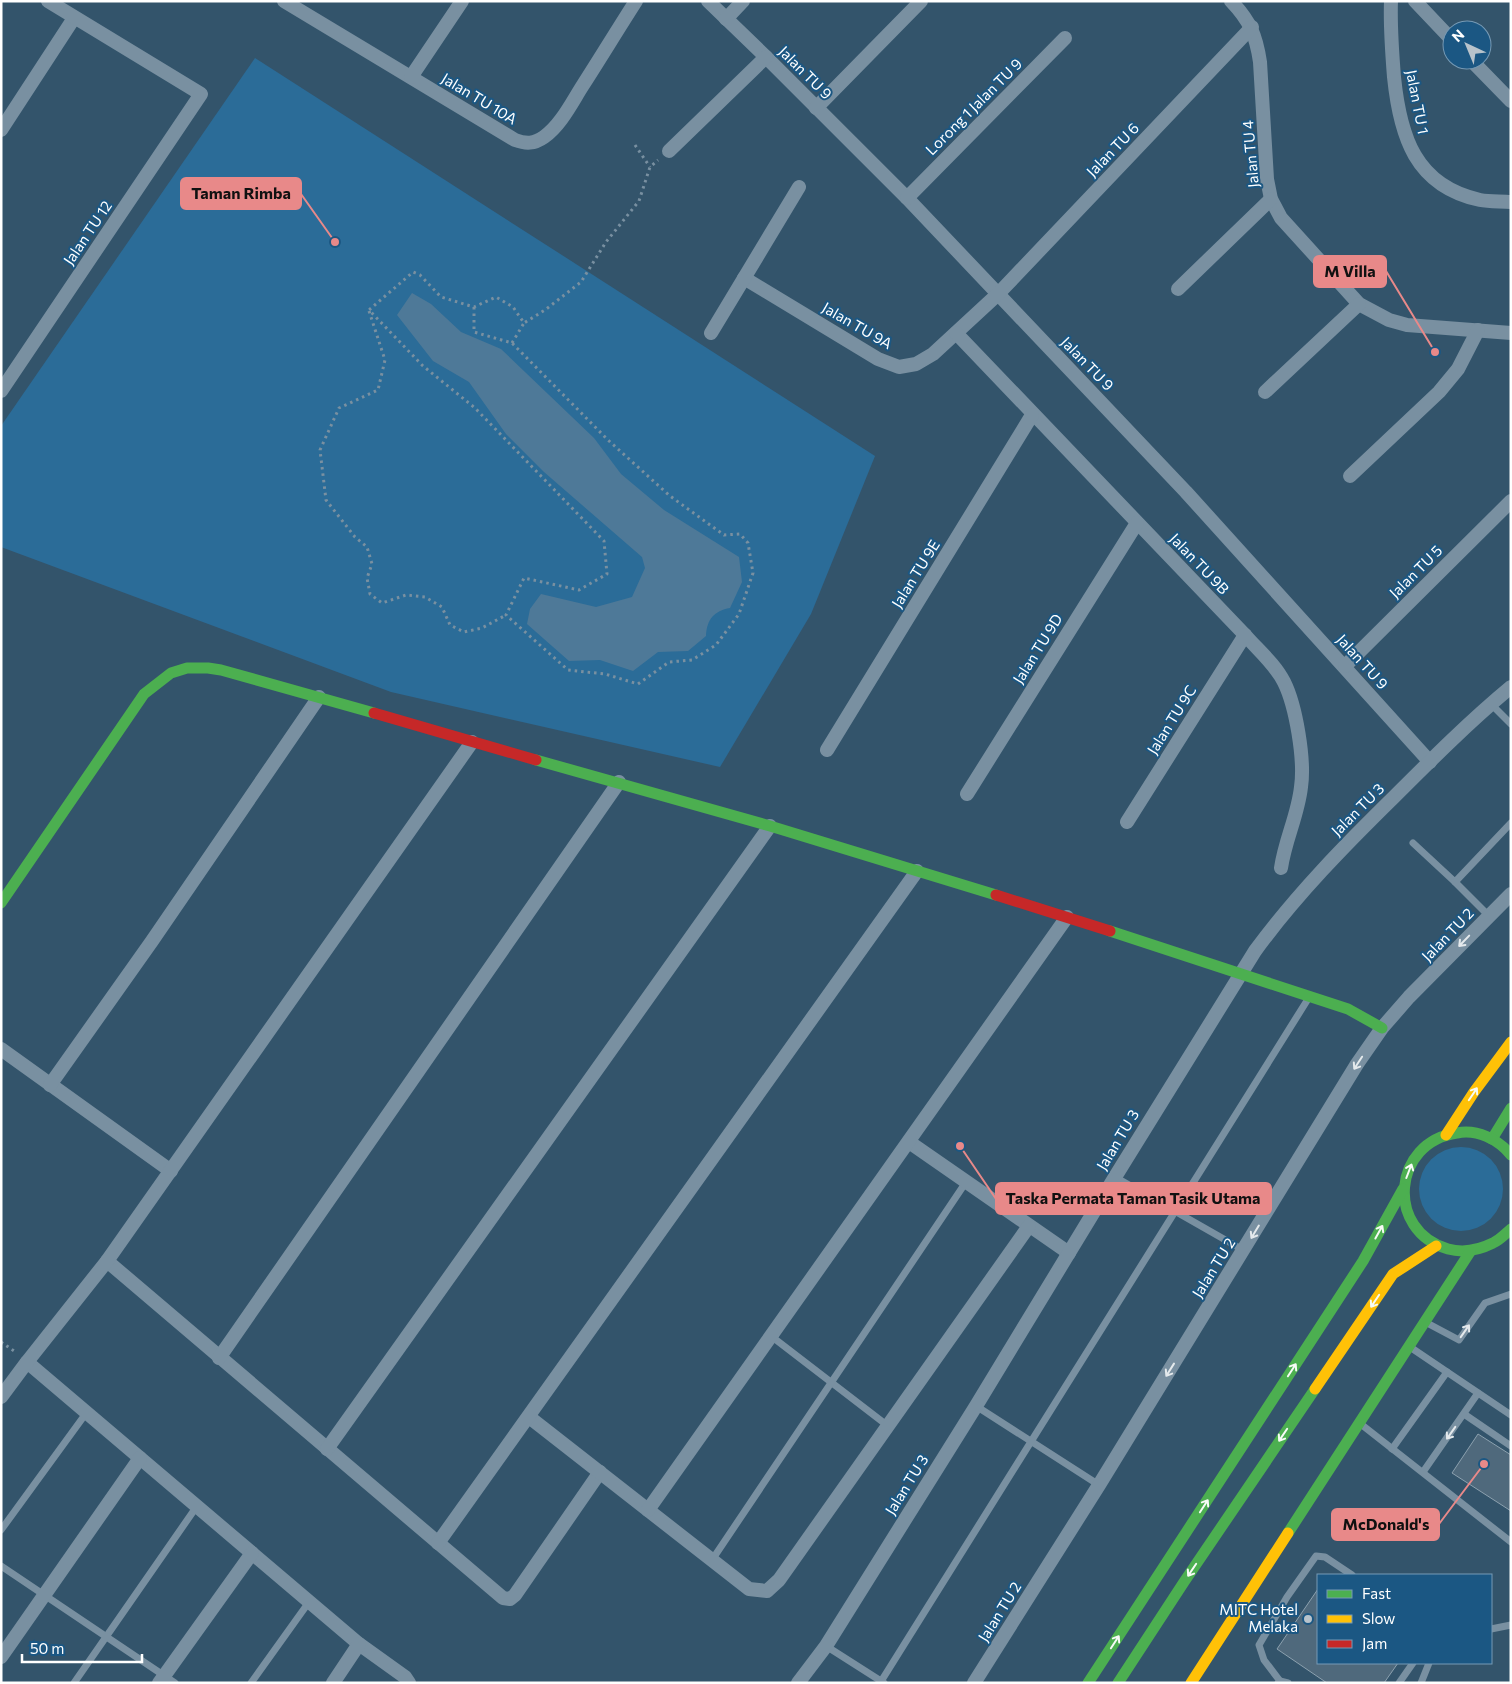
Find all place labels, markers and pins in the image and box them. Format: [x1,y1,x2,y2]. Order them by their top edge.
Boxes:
callout: Taman Rimba [181,178,301,209]
callout: M Villa [1314,256,1386,287]
callout: Taska Permata Taman Tasik Utama [996,1183,1271,1214]
callout: McDonald's [1332,1509,1439,1540]
place label: MITC Hotel Melaka [1219,1600,1298,1635]
marker: MITC Hotel Melaka [1302,1613,1314,1625]

